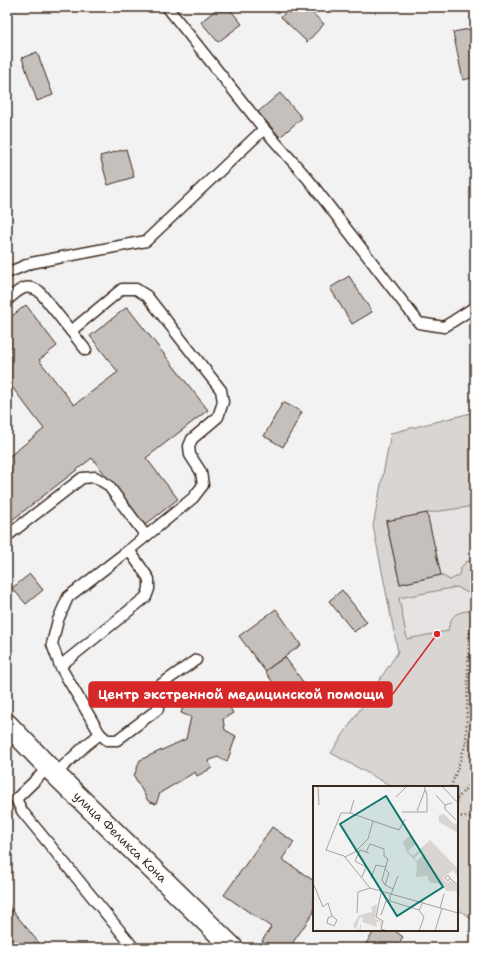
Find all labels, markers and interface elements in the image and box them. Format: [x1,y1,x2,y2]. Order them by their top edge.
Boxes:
callout: Центр экстренной медицинской помощи [89,682,392,707]
text: Центр экстренной медицинской помощи [98,686,384,703]
inset map [313,786,458,931]
street label: улица Феликса Кона [70,788,171,886]

